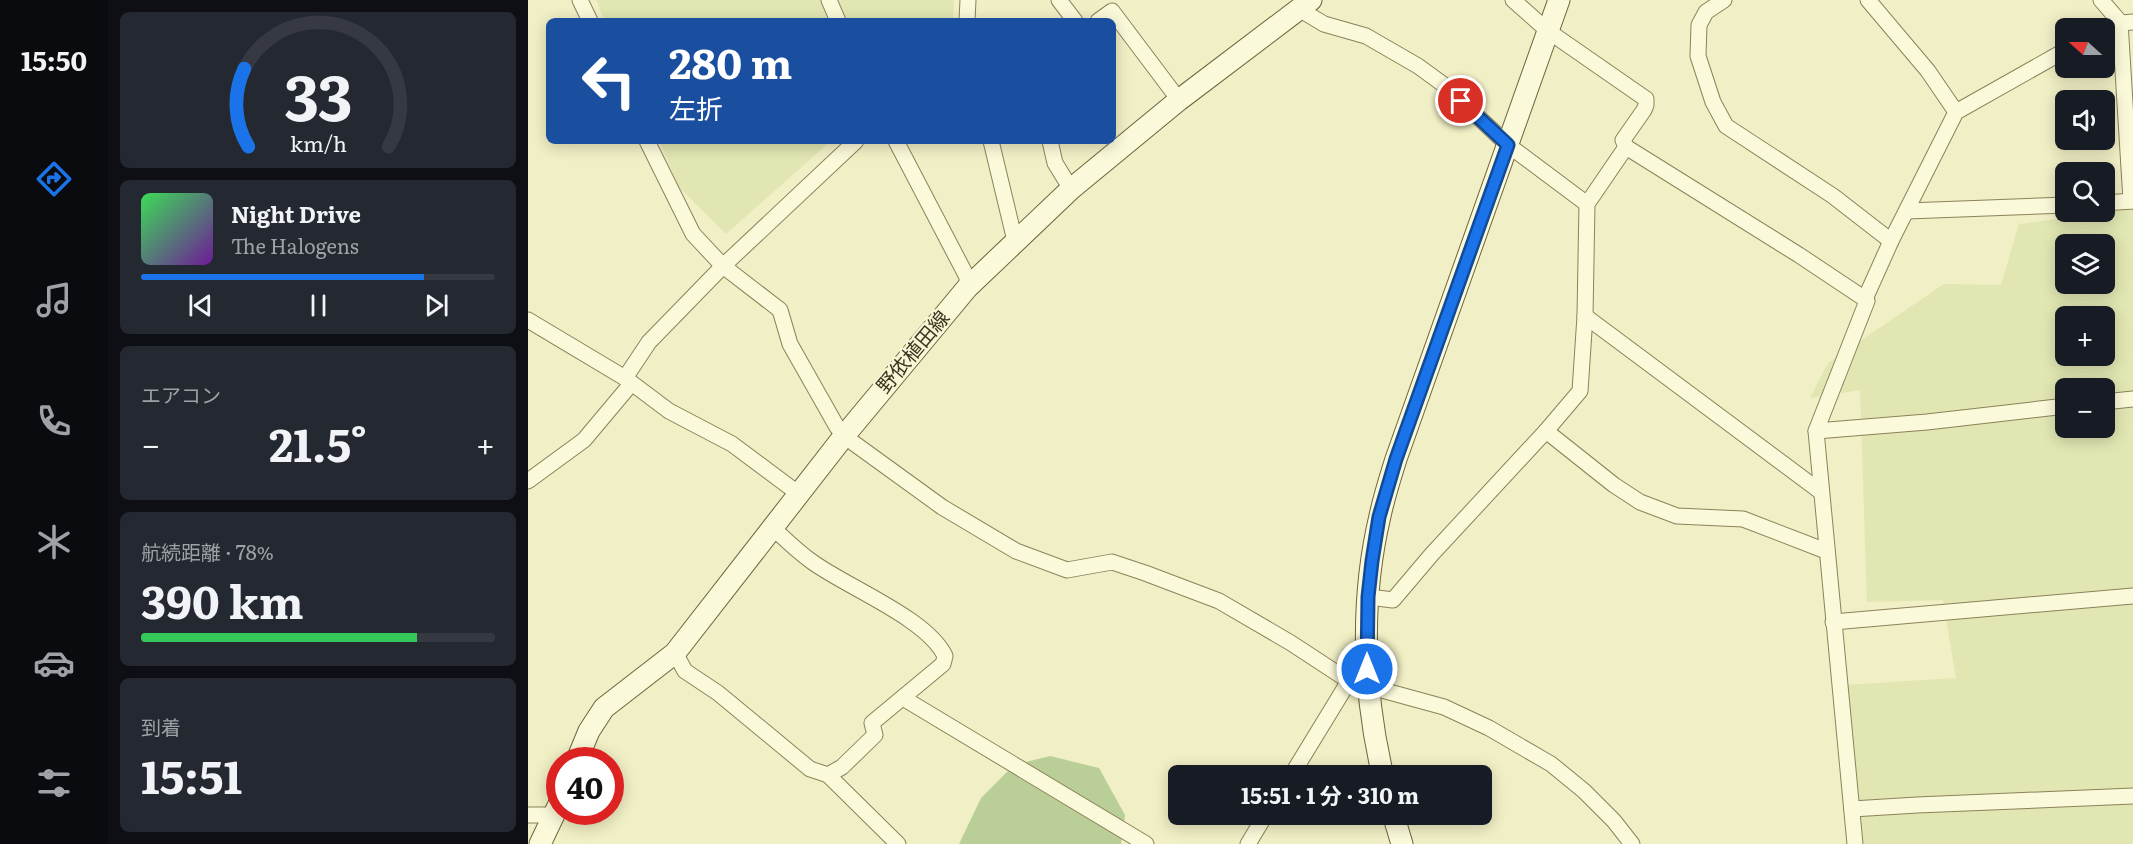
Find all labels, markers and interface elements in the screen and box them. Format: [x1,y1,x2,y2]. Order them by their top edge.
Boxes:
north arrow [2055,18,2115,78]
map controls [2055,18,2115,438]
text: 280 m [669,30,792,92]
text: 15:50 [21,39,87,79]
icon: left [570,42,648,120]
text: 33 [284,48,352,140]
pin [1435,75,1486,126]
icon: arrive [1444,84,1477,117]
text: 左折 [669,87,723,127]
button: sound [2055,90,2115,150]
text: km/h [289,127,347,159]
icon: directions [33,158,75,200]
button: search [2055,162,2115,222]
text: Night Drive [231,197,361,230]
text: The Halogens [231,230,359,260]
button: layers [2055,234,2115,294]
icon: music [33,279,75,321]
icon: previous [184,289,217,322]
icon: pause [302,289,335,322]
icon: next [420,289,453,322]
street label: 野依植田線 [868,303,955,399]
button: + [2055,306,2115,366]
button: − [2055,378,2115,438]
text: エアコン [141,379,221,409]
icon: phone [33,400,75,442]
text: 21.5° [269,409,367,476]
text: − [141,418,160,467]
text: + [476,418,495,467]
icon: climate [33,521,75,563]
text: 航続距離 · 78% [141,536,274,566]
text: 390 km [141,566,304,633]
position arrow [1335,637,1399,701]
icon: car [33,642,75,684]
text: 到着 [141,711,181,741]
text: 15:51 [141,741,242,808]
speed limit sign: 40 [546,747,624,825]
icon: filters [33,762,75,804]
text: 15:51 · 1 分 · 310 m [1241,778,1419,811]

